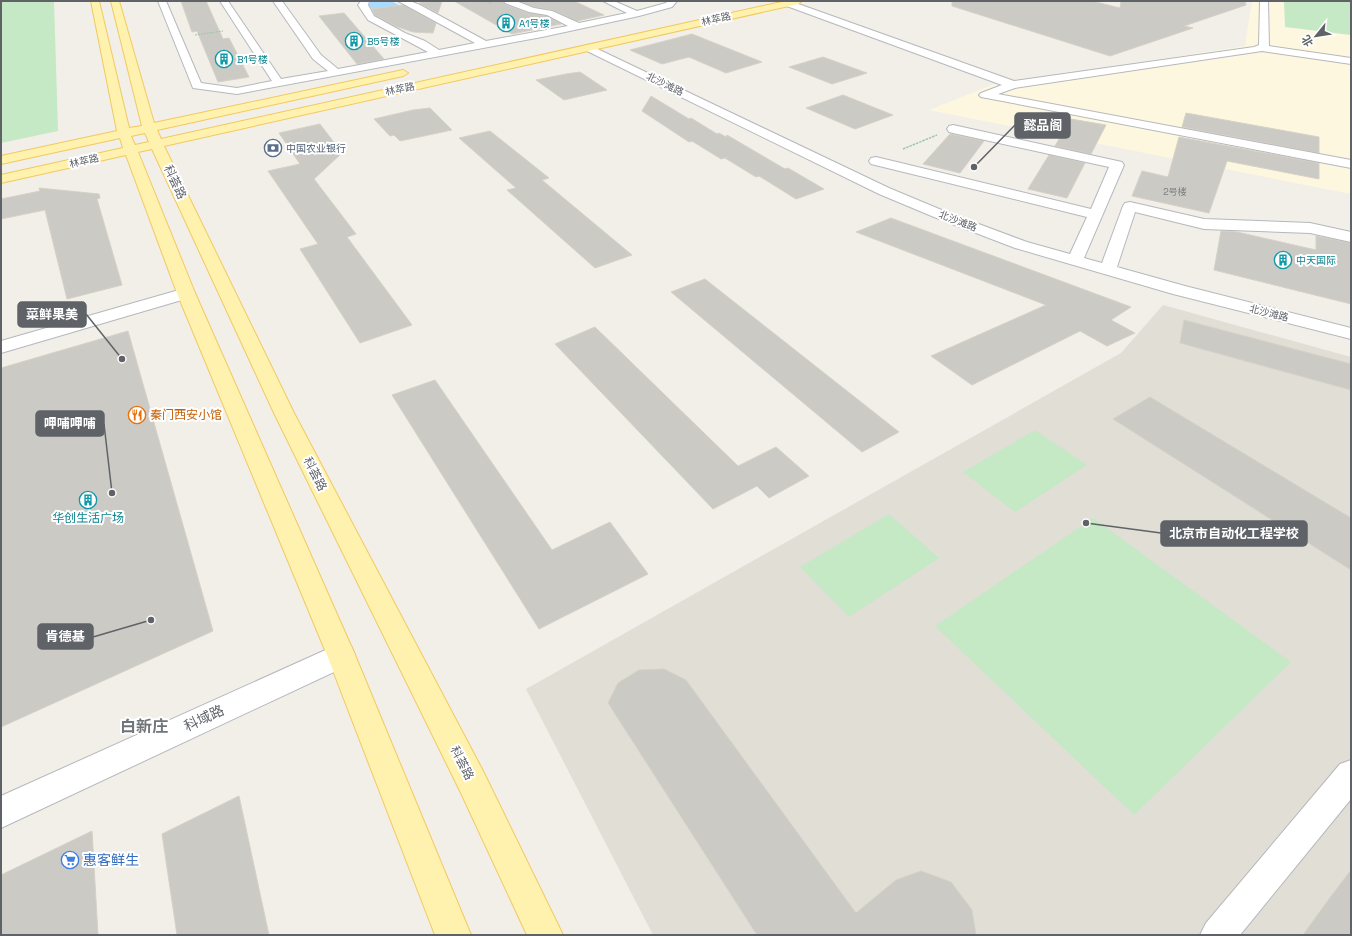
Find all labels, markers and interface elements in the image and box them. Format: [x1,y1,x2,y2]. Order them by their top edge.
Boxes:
street label: 林萃路 [700,9,732,29]
building icon: A1号楼 [496,13,516,33]
north arrow [1296,16,1336,56]
place label: A1号楼 [519,17,549,30]
building icon: B5号楼 [344,31,364,51]
text: 北 [1299,33,1316,49]
place label: B5号楼 [367,35,400,48]
building icon: B1号楼 [214,49,234,69]
place label: B1号楼 [237,53,268,66]
street label: 北沙滩路 [644,69,686,99]
street label: 林萃路 [384,80,416,98]
callout: 懿品阁 [1015,113,1070,138]
text: 懿品阁 [1023,117,1063,134]
bank icon: 中国农业银行 [263,138,283,158]
place label: 中国农业银行 [286,142,346,155]
street label: 林萃路 [68,151,100,171]
street label: 科荟路 [160,162,190,202]
house number: 2号楼 [1163,186,1187,198]
street label: 北沙滩路 [937,208,979,234]
building icon: 中天国际 [1273,250,1293,270]
place label: 中天国际 [1296,254,1336,267]
callout: 菜鲜果美 [18,302,86,327]
street label: 北沙滩路 [1248,302,1290,324]
text: 菜鲜果美 [26,306,78,323]
restaurant icon: 秦门西安小馆 [127,405,147,425]
place label: 秦门西安小馆 [150,407,222,423]
callout: 呷哺呷哺 [36,411,104,436]
text: 呷哺呷哺 [44,415,96,432]
street label: 科荟路 [300,454,330,494]
building icon: 华创生活广场 [78,490,98,510]
place label: 华创生活广场 [52,510,124,526]
callout: 北京市自动化工程学校 [1161,521,1307,546]
text: 北京市自动化工程学校 [1169,525,1299,542]
callout: 肯德基 [38,624,93,649]
text: 肯德基 [45,628,85,645]
street label: 科域路 [181,701,227,735]
district label: 白新庄 [120,716,168,737]
street label: 科荟路 [447,743,477,783]
supermarket icon: 惠客鲜生 [60,850,80,870]
place label: 惠客鲜生 [83,851,139,869]

